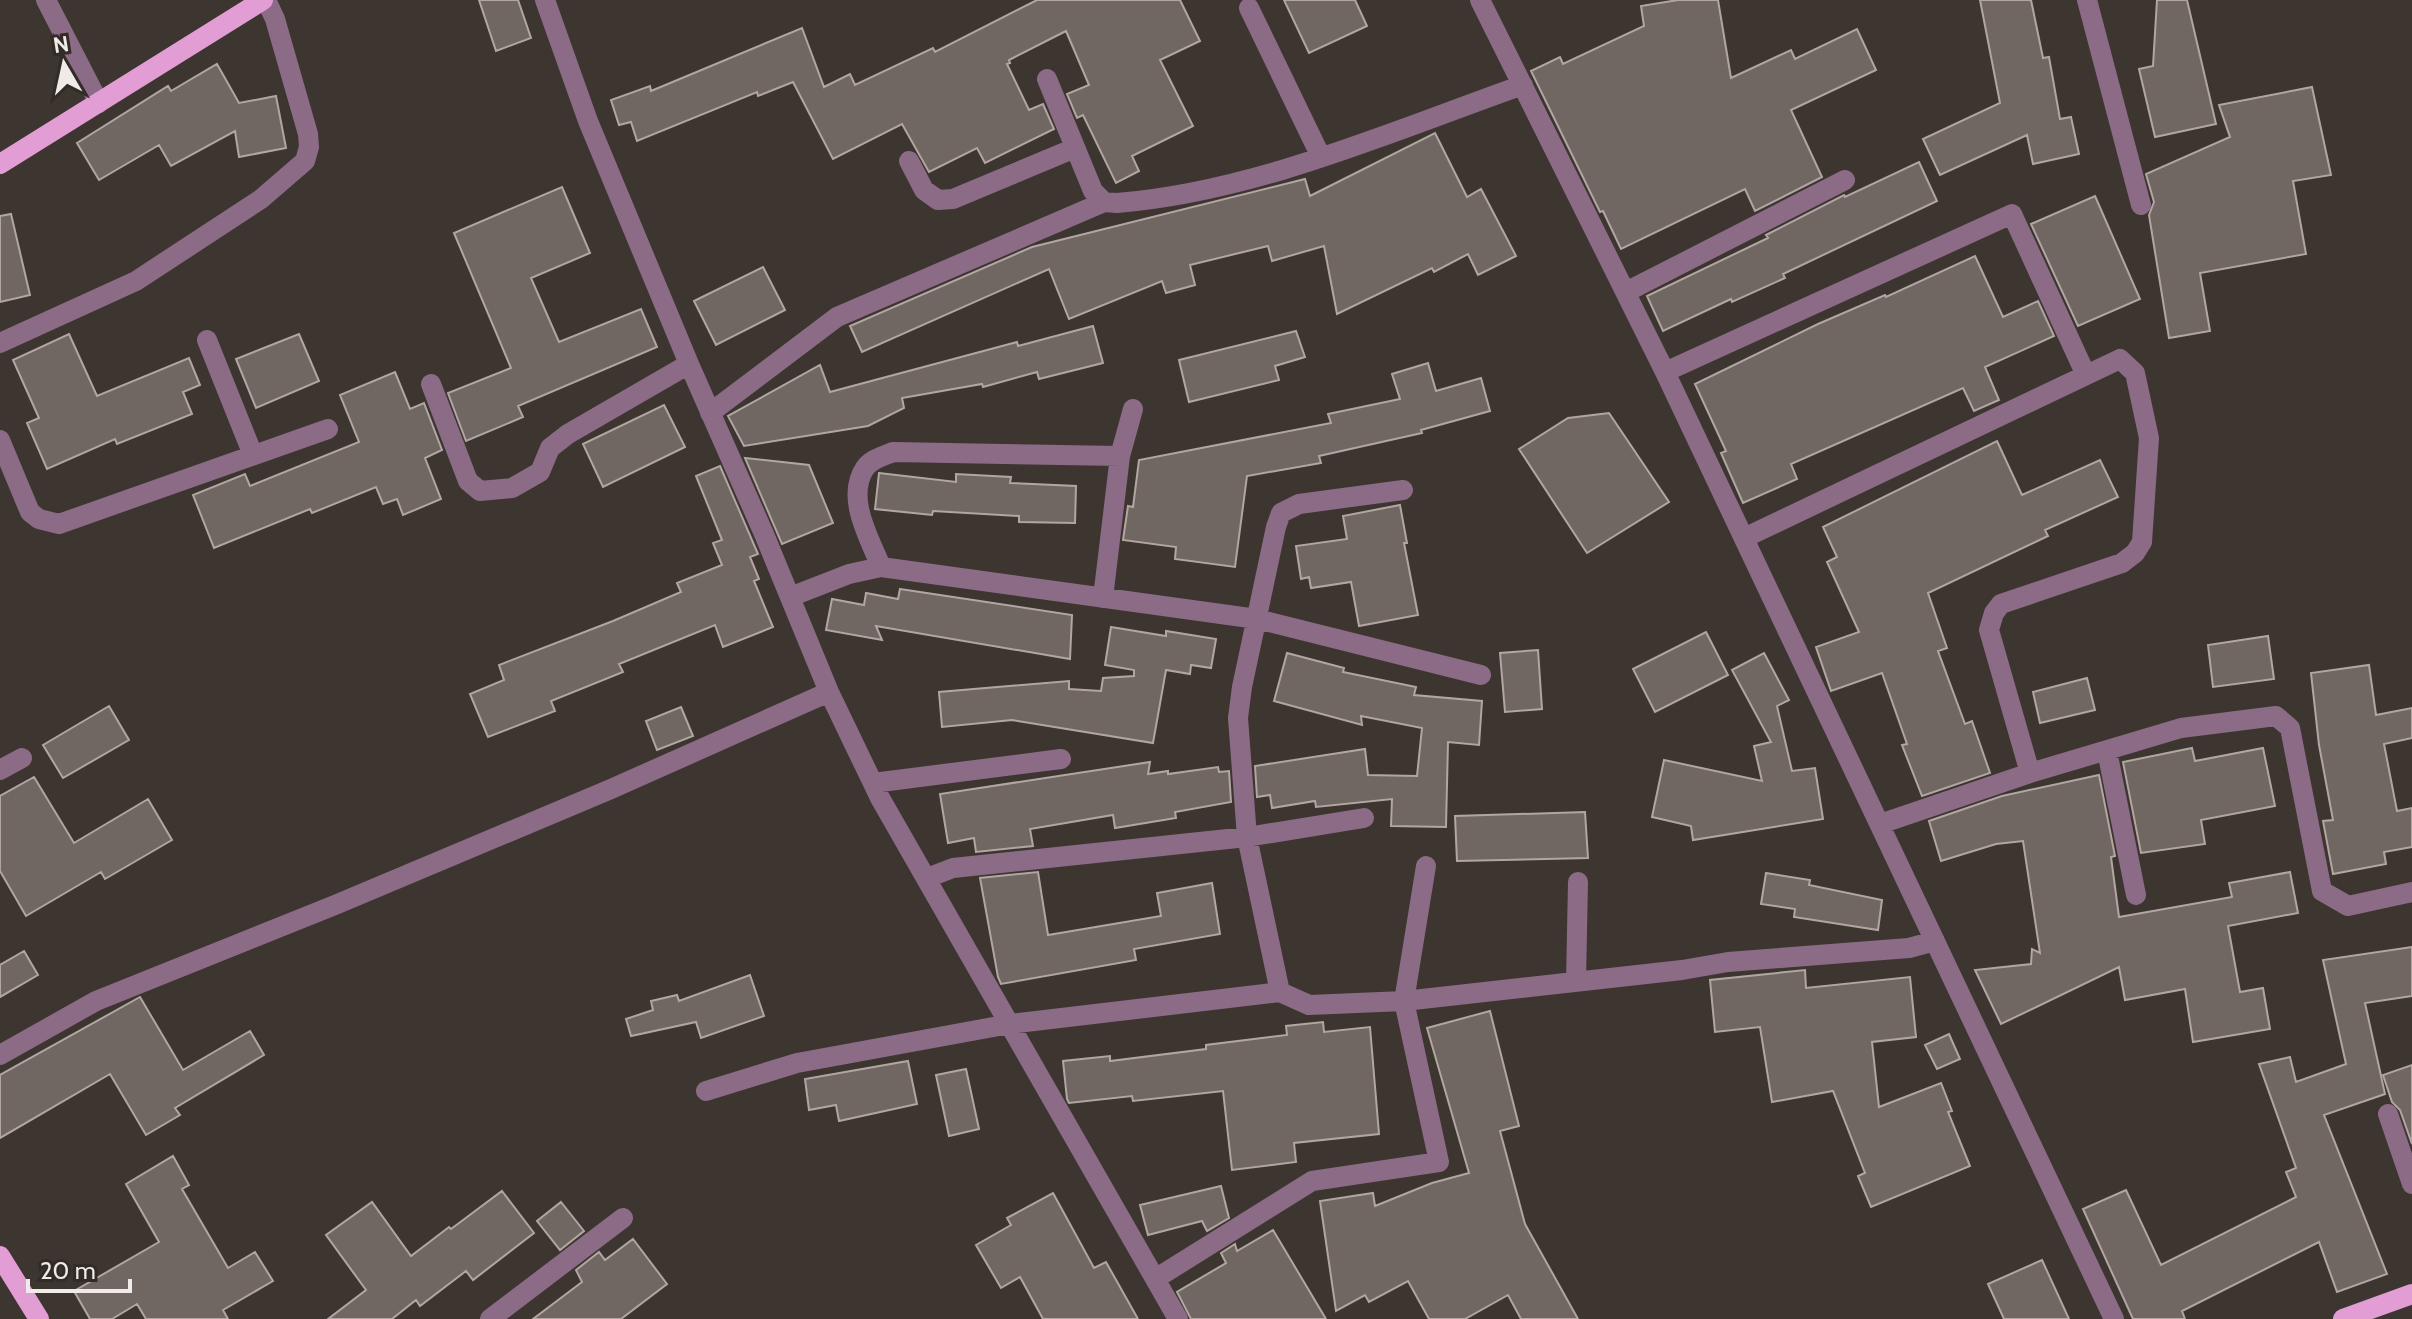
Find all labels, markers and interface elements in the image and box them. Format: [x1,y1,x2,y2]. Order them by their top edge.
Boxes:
north arrow [24,24,104,104]
text: N [51,30,71,59]
scale bar [28,1243,130,1293]
text: 20 m [40,1256,96,1285]

